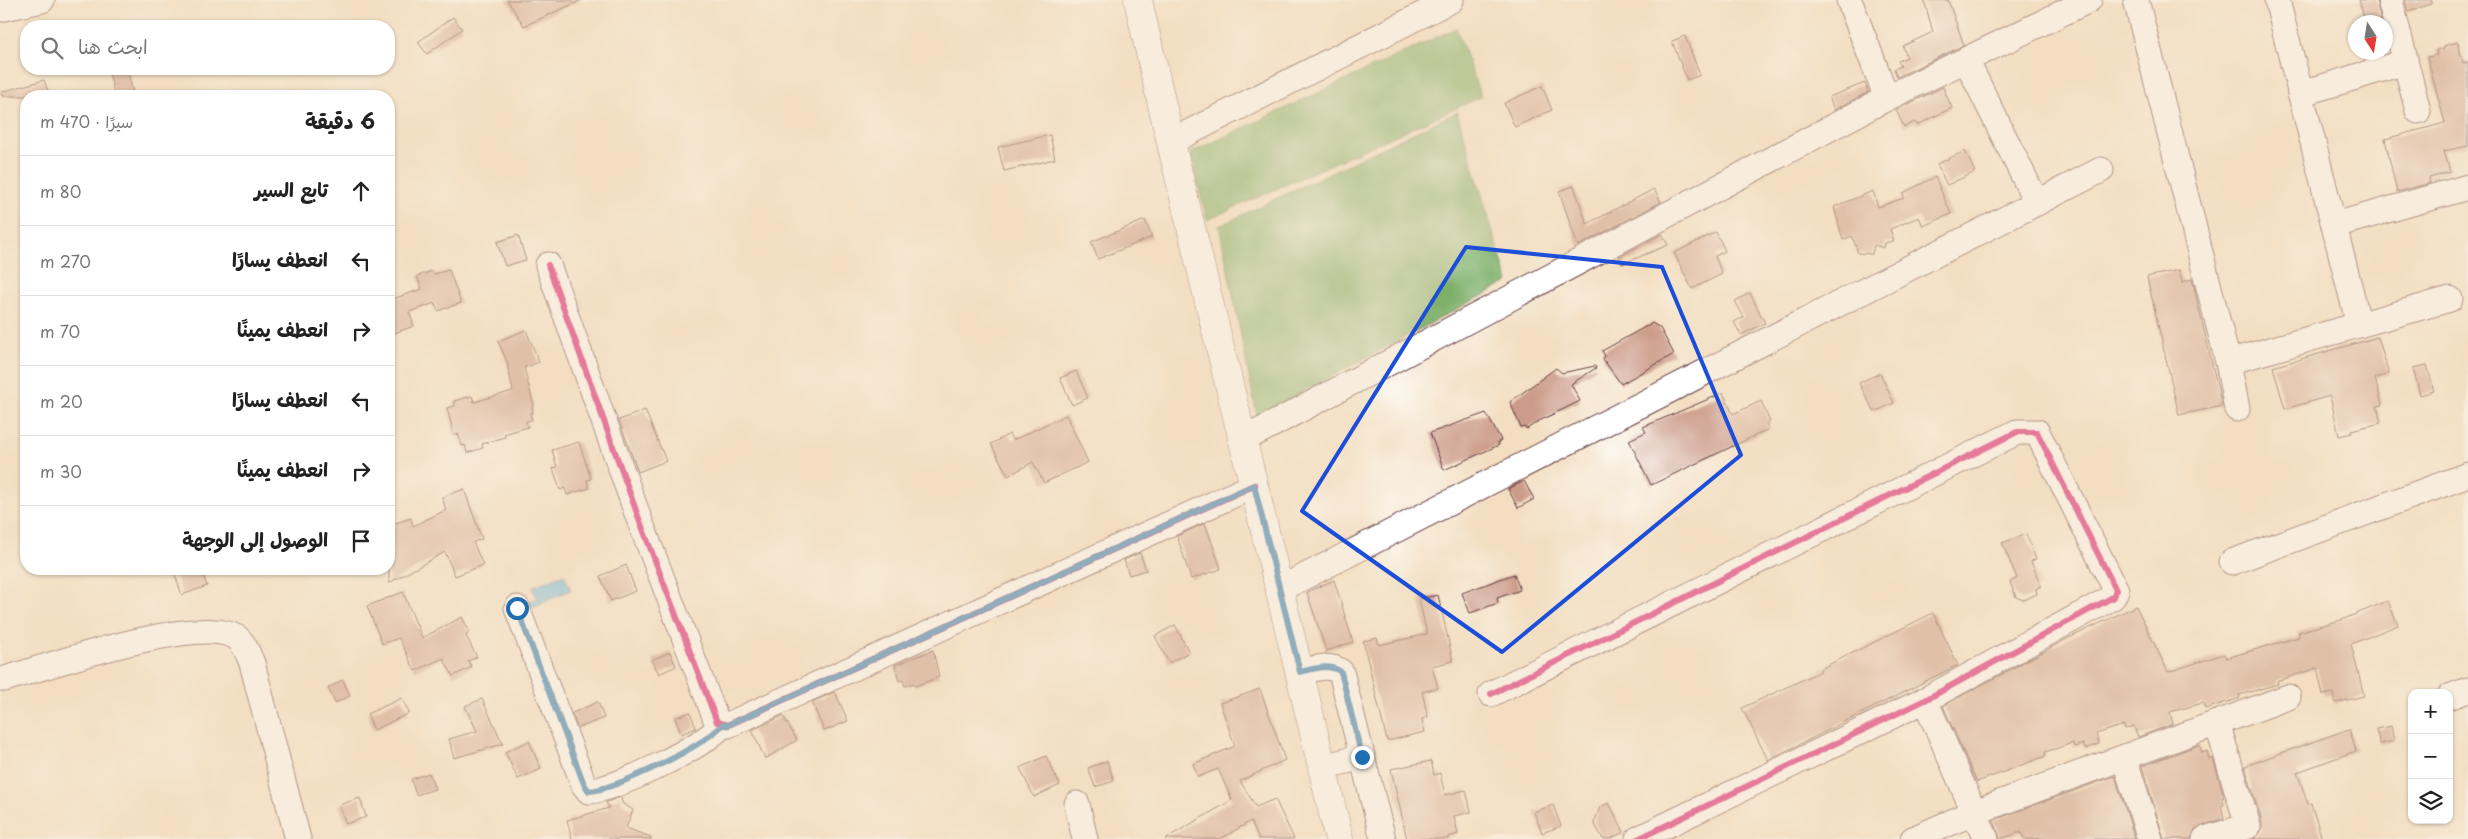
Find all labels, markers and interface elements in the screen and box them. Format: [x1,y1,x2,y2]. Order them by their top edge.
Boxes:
north arrow [2348,15,2393,60]
search box [20,20,395,75]
text: ابحث هنا [78,32,148,60]
icon: search [38,34,66,62]
text: 6 دقيقة [305,104,375,136]
text: سيرًا · 470 m [40,109,133,133]
text: تابع السير [254,175,328,203]
icon: ahead [347,177,375,205]
text: 80 m [40,179,81,203]
text: انعطف يسارًا [232,245,328,273]
icon: left [347,247,375,275]
text: 270 m [40,249,91,273]
text: انعطف يمينًا [237,315,328,343]
icon: right [347,317,375,345]
text: 70 m [40,319,80,343]
text: انعطف يسارًا [232,385,328,413]
icon: left [347,387,375,415]
text: 20 m [40,389,83,413]
text: انعطف يمينًا [237,455,328,483]
icon: right [347,457,375,485]
text: 30 m [40,459,82,483]
text: الوصول إلى الوجهة [182,525,328,553]
icon: arrive [347,527,375,555]
route start [506,597,529,620]
map controls [2408,689,2453,824]
button: + [2408,689,2453,734]
button: − [2408,734,2453,779]
route end [1351,746,1374,769]
button: layers [2408,779,2453,824]

